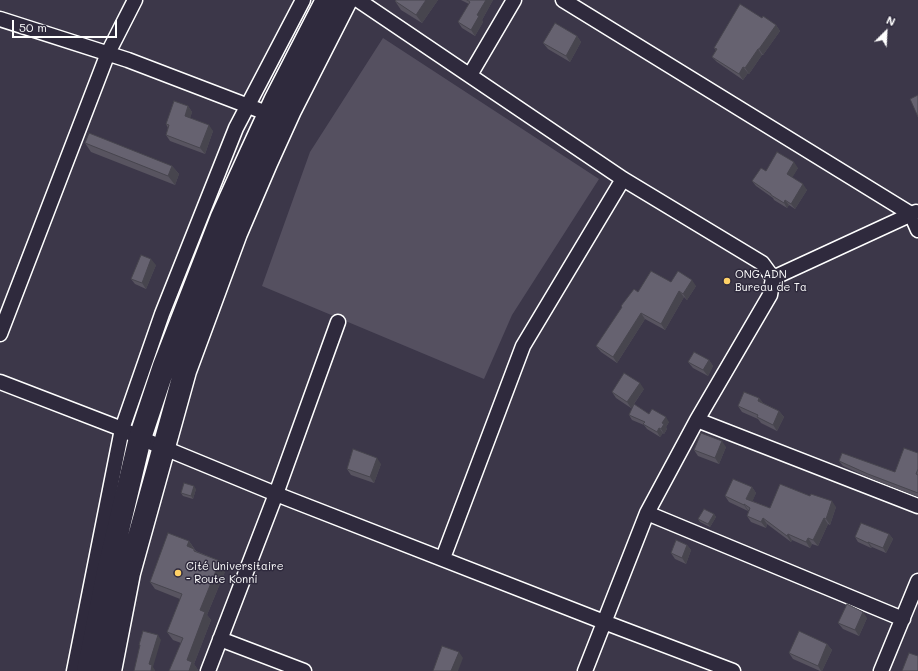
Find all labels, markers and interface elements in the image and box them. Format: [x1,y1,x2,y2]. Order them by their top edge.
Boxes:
scale bar [14,12,119,38]
north arrow [866,12,906,52]
text: N [884,12,898,29]
text: 50 m [19,19,47,35]
place label: ONG ADN Bureau de Ta [735,268,807,294]
marker: ONG ADN Bureau de Ta [722,276,732,286]
place label: Cité Universitaire - Route Konni [186,560,283,586]
marker: Cité Universitaire - Route Konni [173,568,183,578]

